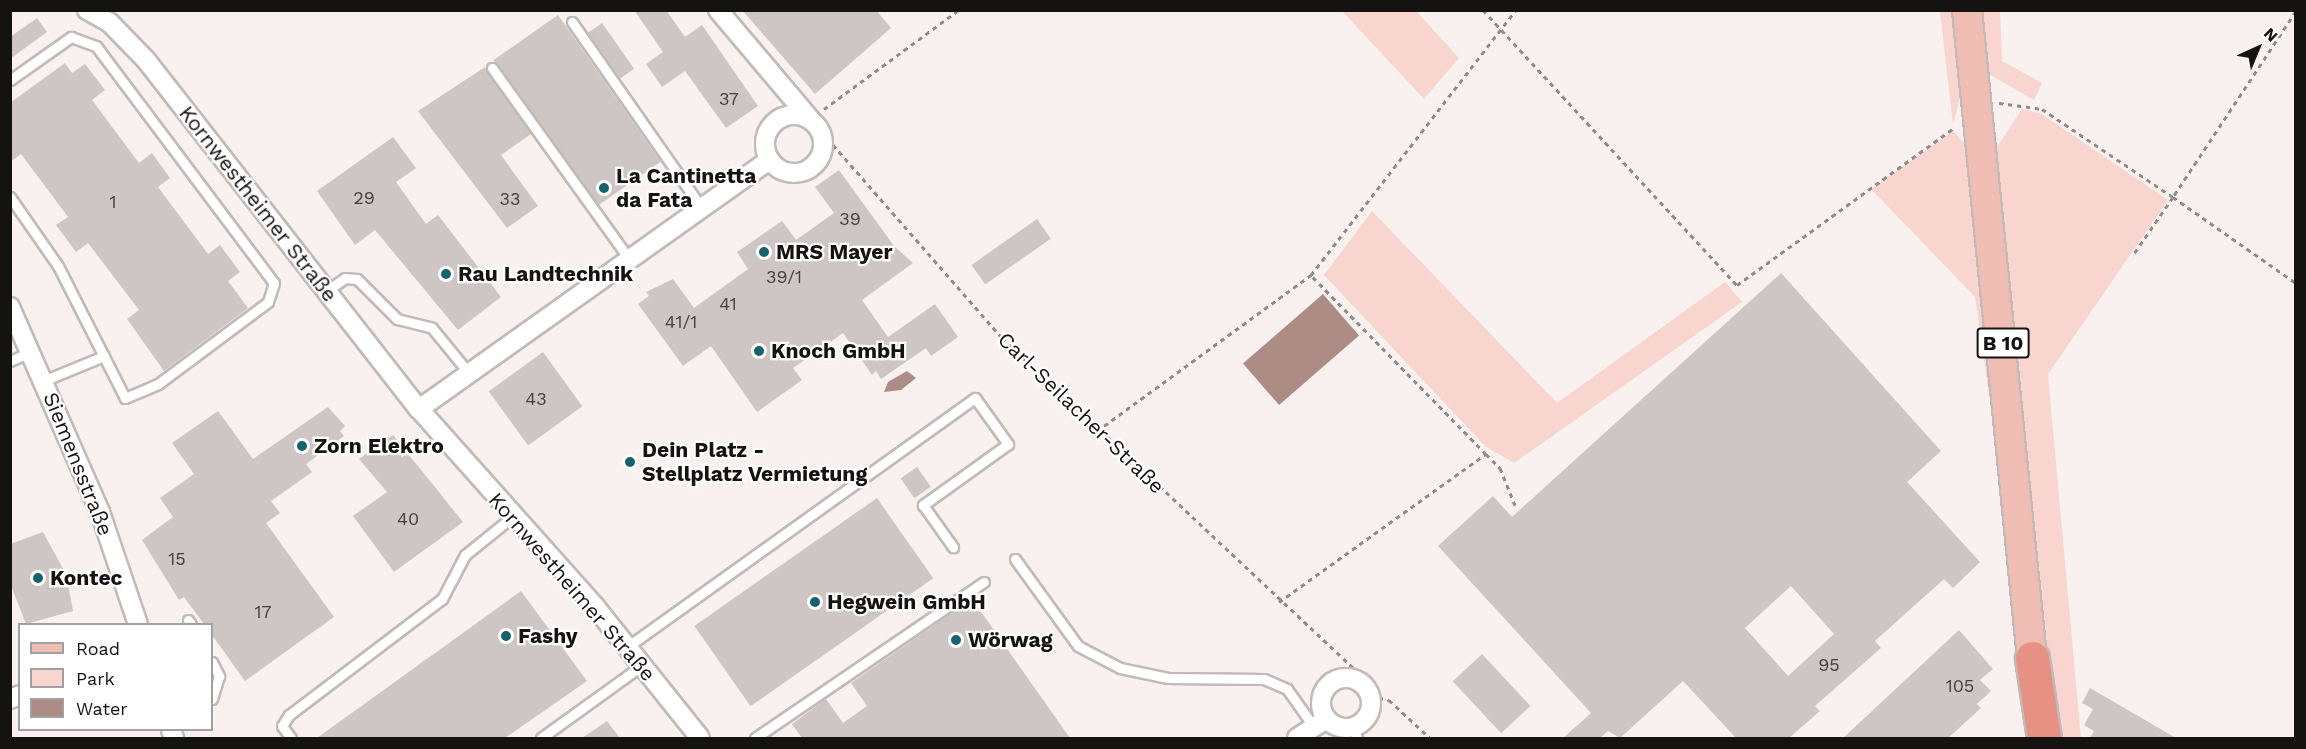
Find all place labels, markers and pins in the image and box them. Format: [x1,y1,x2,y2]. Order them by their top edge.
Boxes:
place label: La Cantinetta da Fata [616,163,756,213]
marker: La Cantinetta da Fata [597,181,611,195]
place label: MRS Mayer [776,239,892,265]
marker: MRS Mayer [757,245,771,259]
place label: Rau Landtechnik [458,261,633,287]
marker: Rau Landtechnik [439,267,453,281]
place label: Knoch GmbH [771,338,906,364]
marker: Knoch GmbH [752,344,766,358]
place label: Zorn Elektro [314,433,444,459]
place label: Dein Platz - Stellplatz Vermietung [642,437,868,487]
marker: Zorn Elektro [295,439,309,453]
marker: Dein Platz - Stellplatz Vermietung [623,455,637,469]
place label: Kontec [50,565,122,591]
marker: Kontec [31,571,45,585]
place label: Hegwein GmbH [827,589,986,615]
marker: Hegwein GmbH [808,595,822,609]
place label: Fashy [518,623,578,649]
place label: Wörwag [968,627,1053,653]
marker: Fashy [499,629,513,643]
marker: Wörwag [949,633,963,647]

